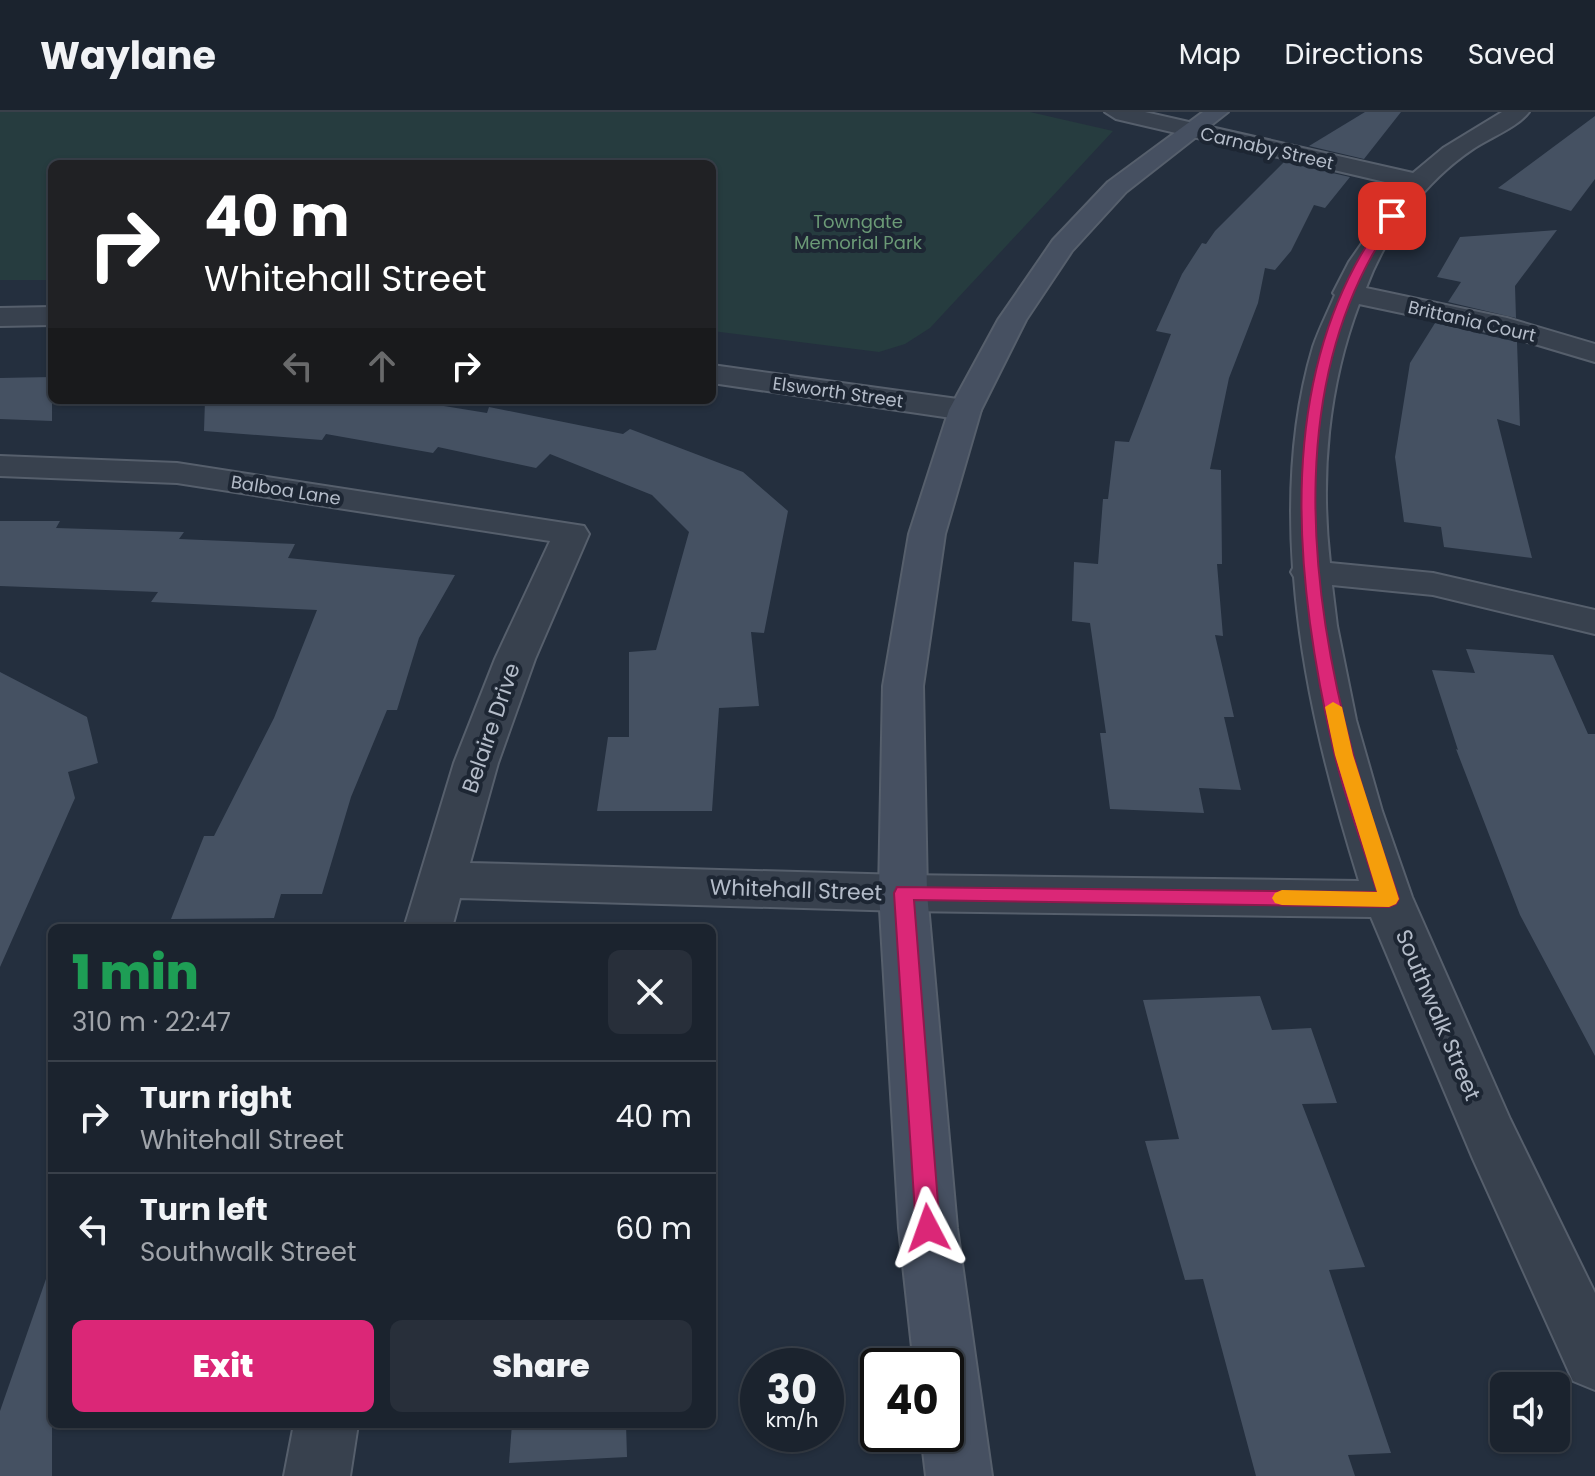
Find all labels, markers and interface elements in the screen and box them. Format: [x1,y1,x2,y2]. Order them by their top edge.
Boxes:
text: Waylane [40,29,216,82]
text: Map [1179,35,1241,74]
text: Directions [1285,35,1424,74]
text: Saved [1468,35,1555,74]
street label: Carnaby Street [1198,120,1336,176]
text: 40 m [204,177,350,256]
pin [1358,182,1426,250]
icon: right [72,192,176,296]
icon: arrive [1370,194,1414,238]
park label: Towngate Memorial Park [794,209,923,255]
text: Whitehall Street [204,253,487,304]
street label: Brittania Court [1406,294,1538,348]
icon: left [276,344,320,388]
icon: ahead [360,344,404,388]
icon: right [444,344,488,388]
street label: Elsworth Street [771,370,905,414]
street label: Balboa Lane [229,469,343,511]
street label: Belaire Drive [454,659,528,797]
street label: Whitehall Street [709,871,883,909]
street label: Southwalk Street [1388,925,1488,1105]
text: 1 min [72,939,199,1006]
button: close [608,950,692,1034]
text: 310 m · 22:47 [72,1004,231,1040]
text: Turn right [140,1076,292,1119]
icon: right [72,1095,116,1139]
text: 40 m [615,1095,692,1138]
text: Whitehall Street [140,1122,344,1158]
position arrow [886,1186,970,1270]
text: Turn left [140,1188,268,1231]
icon: left [72,1207,116,1251]
text: 60 m [615,1207,692,1250]
text: Southwalk Street [140,1234,356,1270]
button: Exit [72,1320,374,1412]
button: Share [390,1320,692,1412]
speed limit sign: 40 [860,1348,964,1452]
text: 30 [767,1362,817,1418]
map controls [1490,1372,1570,1452]
button: sound [1490,1372,1570,1452]
text: km/h [765,1406,819,1434]

